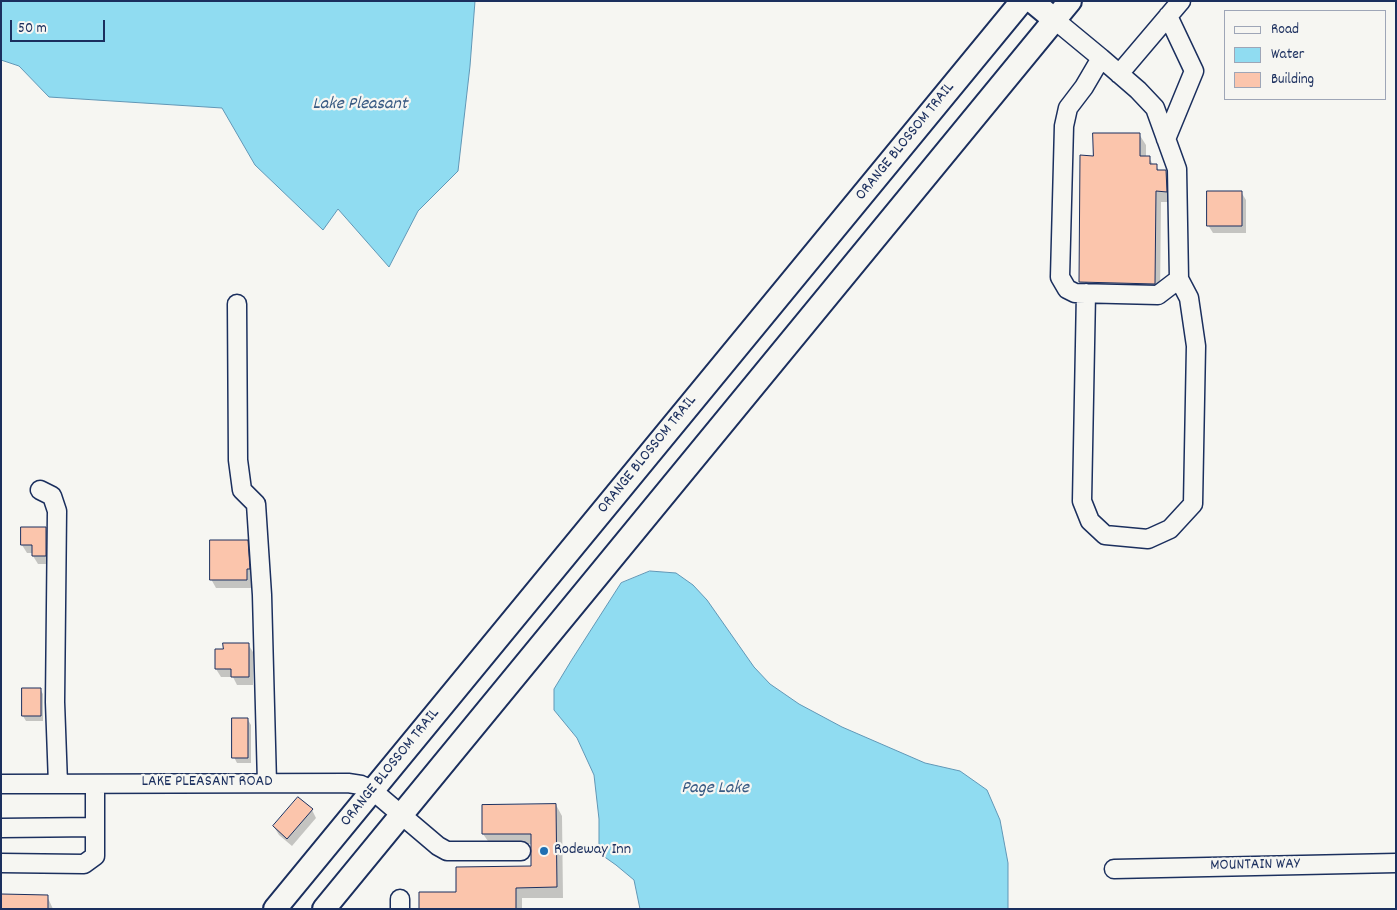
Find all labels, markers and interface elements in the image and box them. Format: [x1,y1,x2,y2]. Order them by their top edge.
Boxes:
scale bar [12,10,108,42]
legend [1224,10,1387,100]
text: 50 m [18,18,47,40]
text: Road [1271,19,1299,41]
text: Water [1271,44,1304,66]
text: Building [1271,69,1314,91]
street label: ORANGE BLOSSOM TRAIL [852,79,960,205]
water label: Lake Pleasant [312,95,408,117]
street label: ORANGE BLOSSOM TRAIL [594,392,702,518]
street label: ORANGE BLOSSOM TRAIL [337,705,445,831]
street label: LAKE PLEASANT ROAD [141,773,273,793]
water label: Page Lake [681,779,749,801]
place label: Rodeway Inn [554,841,631,861]
marker: Rodeway Inn [538,845,550,857]
street label: MOUNTAIN WAY [1210,856,1300,876]

